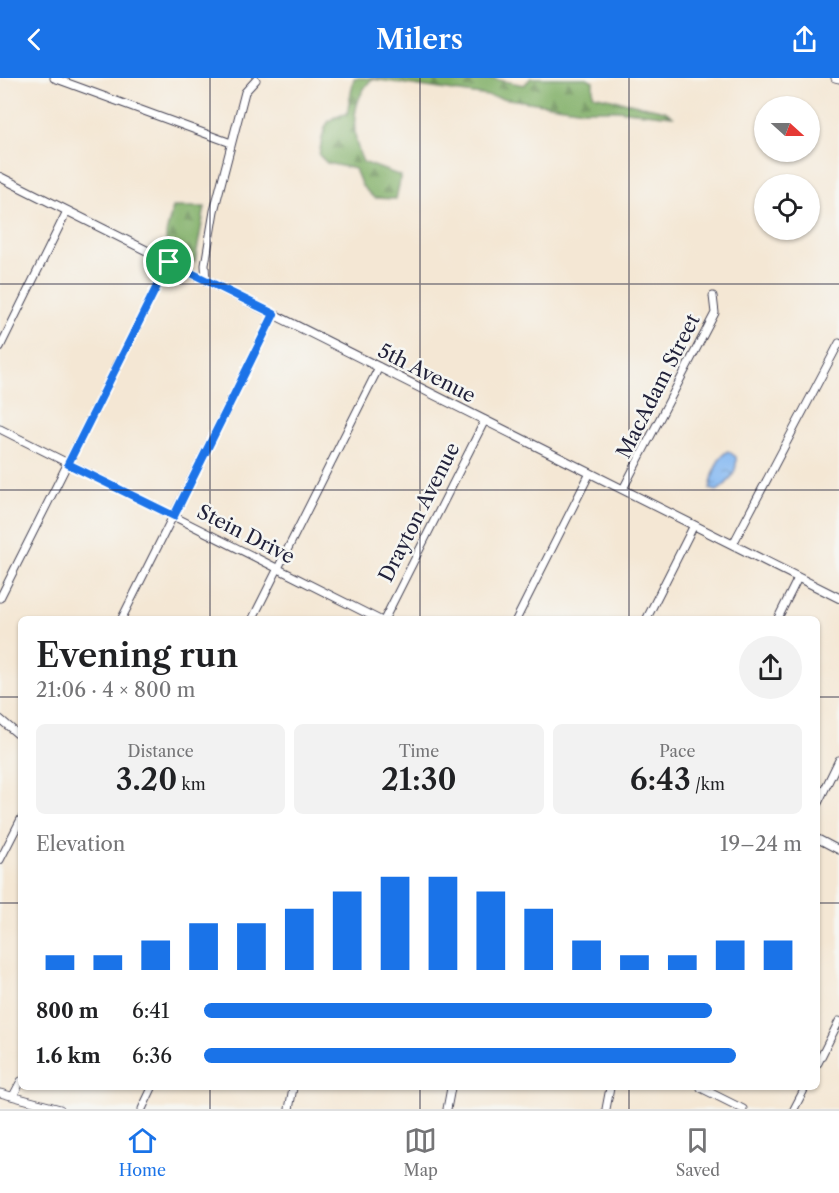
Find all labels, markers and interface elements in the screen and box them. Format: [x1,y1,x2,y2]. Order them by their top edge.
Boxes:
icon: back [18,23,51,56]
text: Milers [376,23,463,56]
icon: share [788,23,821,56]
north arrow [754,96,820,162]
map controls [754,96,820,240]
button: locate [754,174,820,240]
pin [143,236,194,287]
icon: arrive [152,245,185,278]
street label: MacAdam Street [611,310,705,462]
street label: 5th Avenue [374,338,480,408]
street label: Drayton Avenue [374,438,464,586]
street label: Stein Drive [193,499,299,569]
text: Evening run [36,635,238,676]
button: share [739,636,802,699]
text: 21:06 · 4 × 800 m [36,678,195,702]
text: Distance [128,741,194,761]
text: Time [399,741,439,761]
text: Pace [659,741,695,761]
text: 3.20 [116,761,177,798]
text: 21:30 [381,761,457,798]
text: 6:43 [630,761,691,798]
text: km [177,774,206,794]
text: /km [691,774,725,794]
text: Elevation [36,832,125,856]
text: 19–24 m [720,832,802,856]
text: 800 m [36,999,99,1023]
text: 6:41 [132,999,169,1023]
text: 1.6 km [36,1044,101,1068]
text: 6:36 [132,1044,172,1068]
tab: Home [119,1124,166,1180]
tab: Map [404,1124,438,1180]
tab: Saved [676,1124,720,1180]

